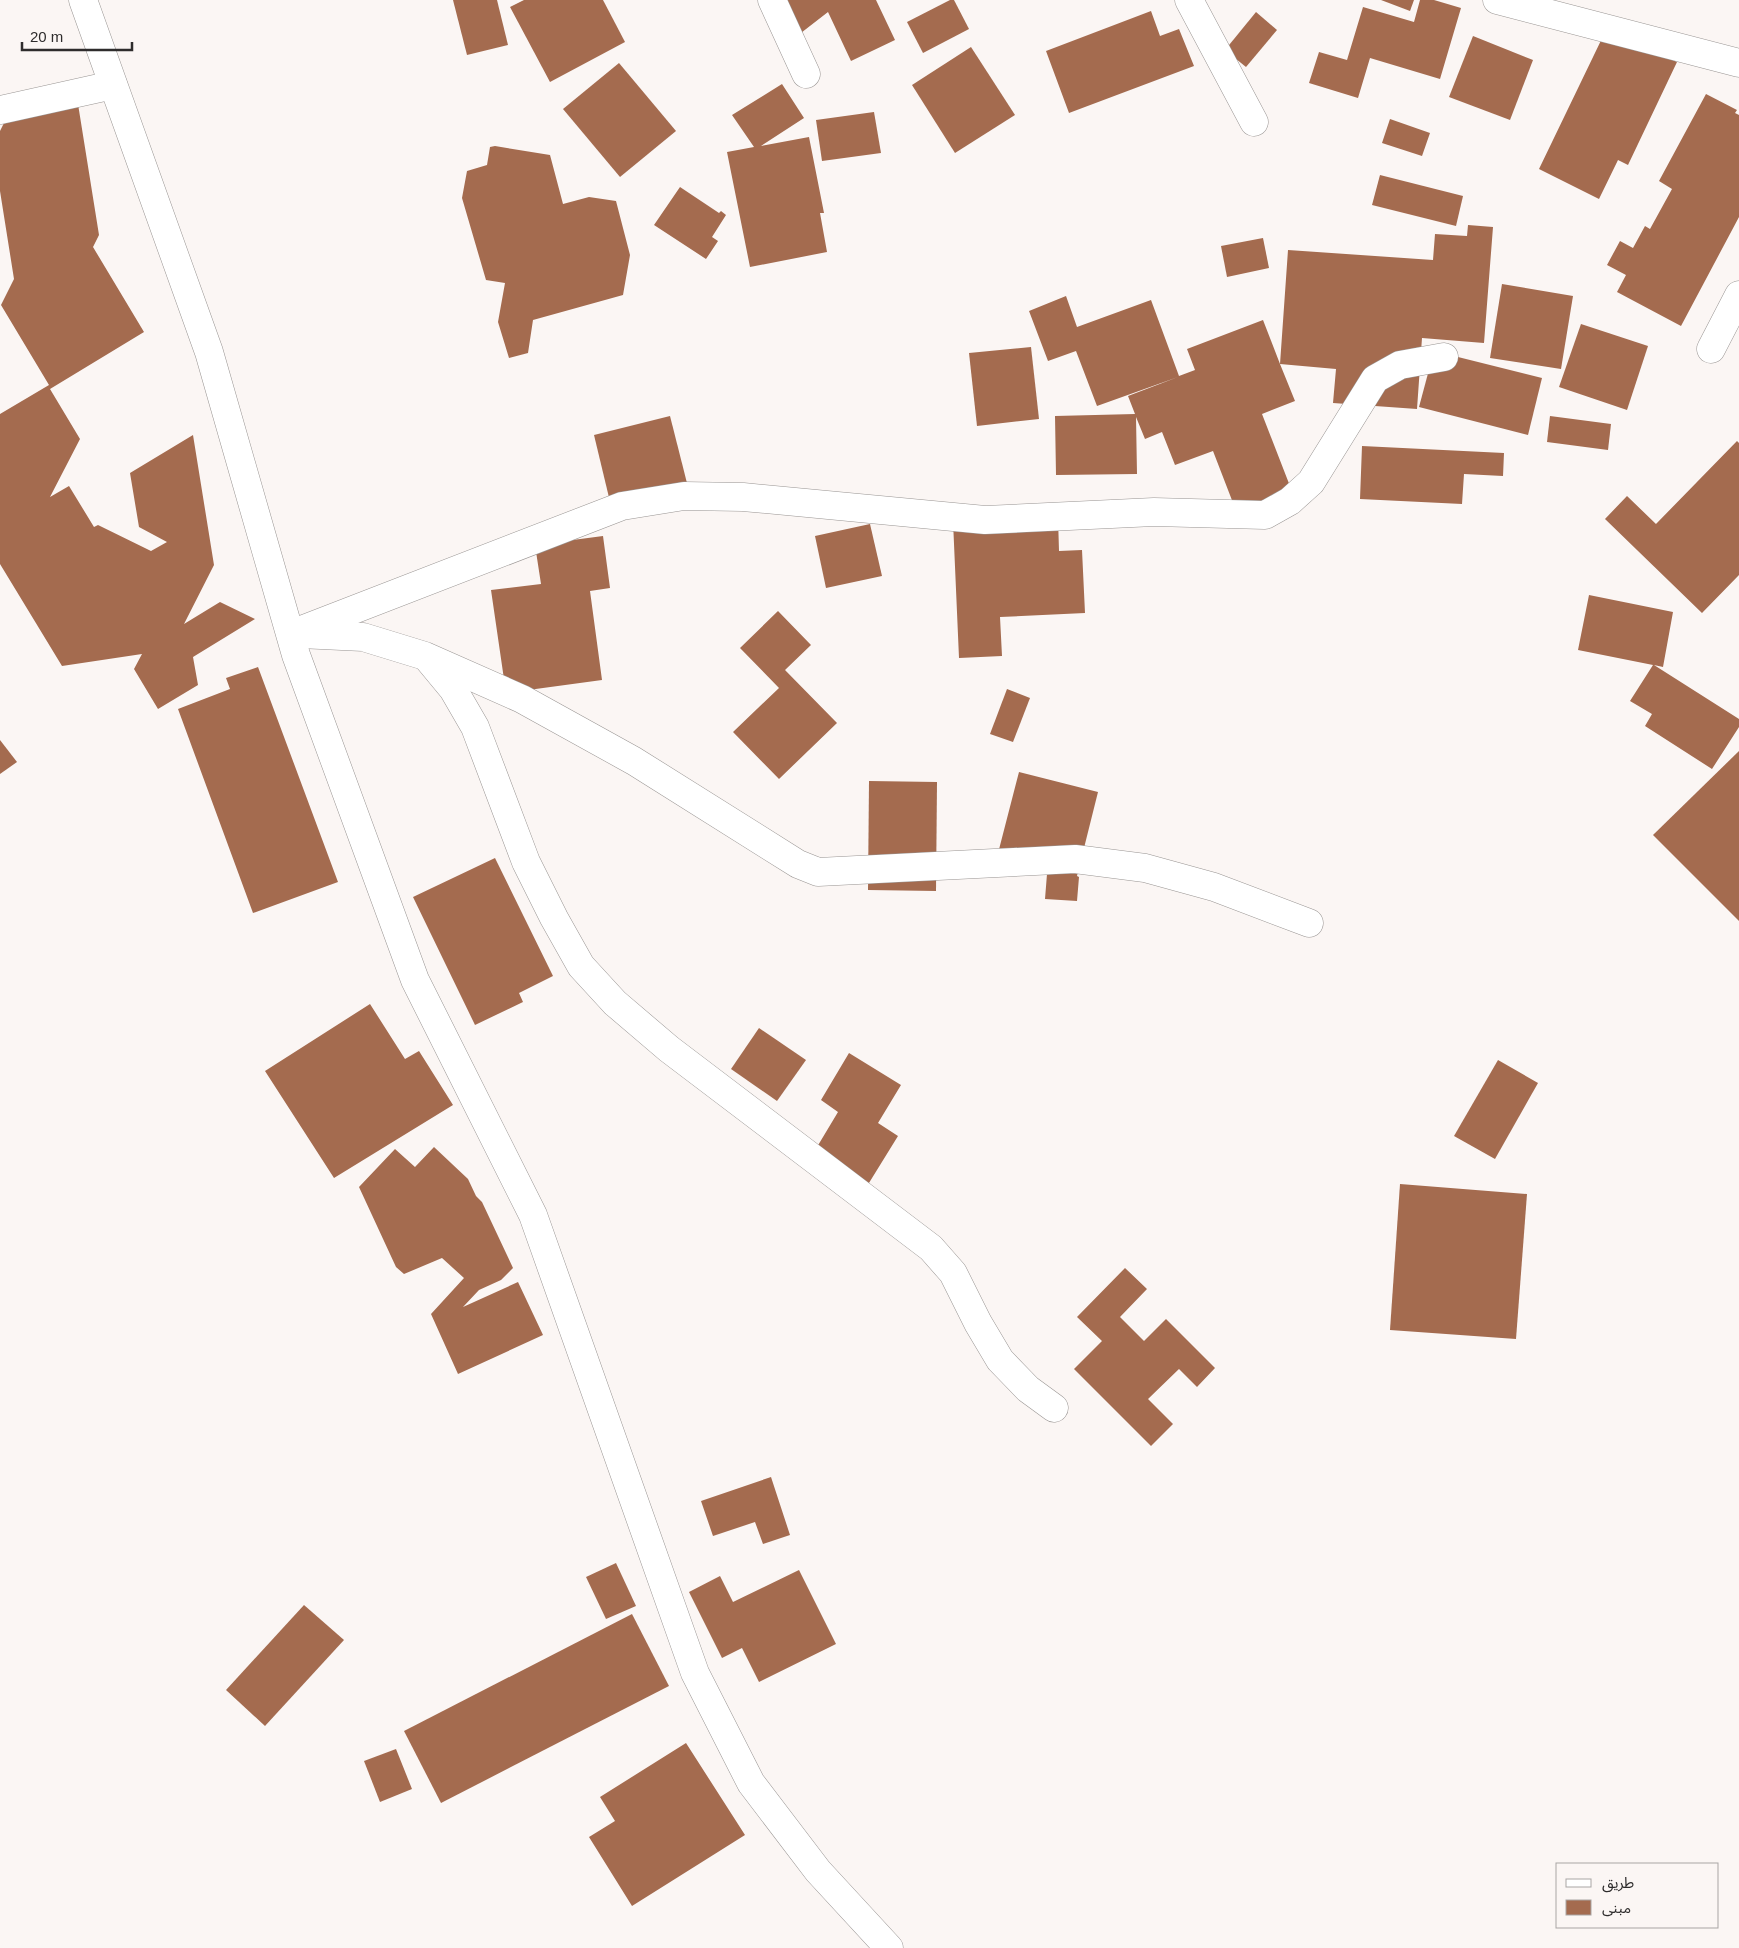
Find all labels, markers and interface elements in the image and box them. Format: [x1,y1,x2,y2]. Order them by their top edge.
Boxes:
scale bar [22,20,132,52]
text: 20 m [30,28,63,45]
legend [1556,1863,1719,1928]
text: طريق [1602,1874,1634,1893]
text: مبنى [1602,1899,1631,1917]

